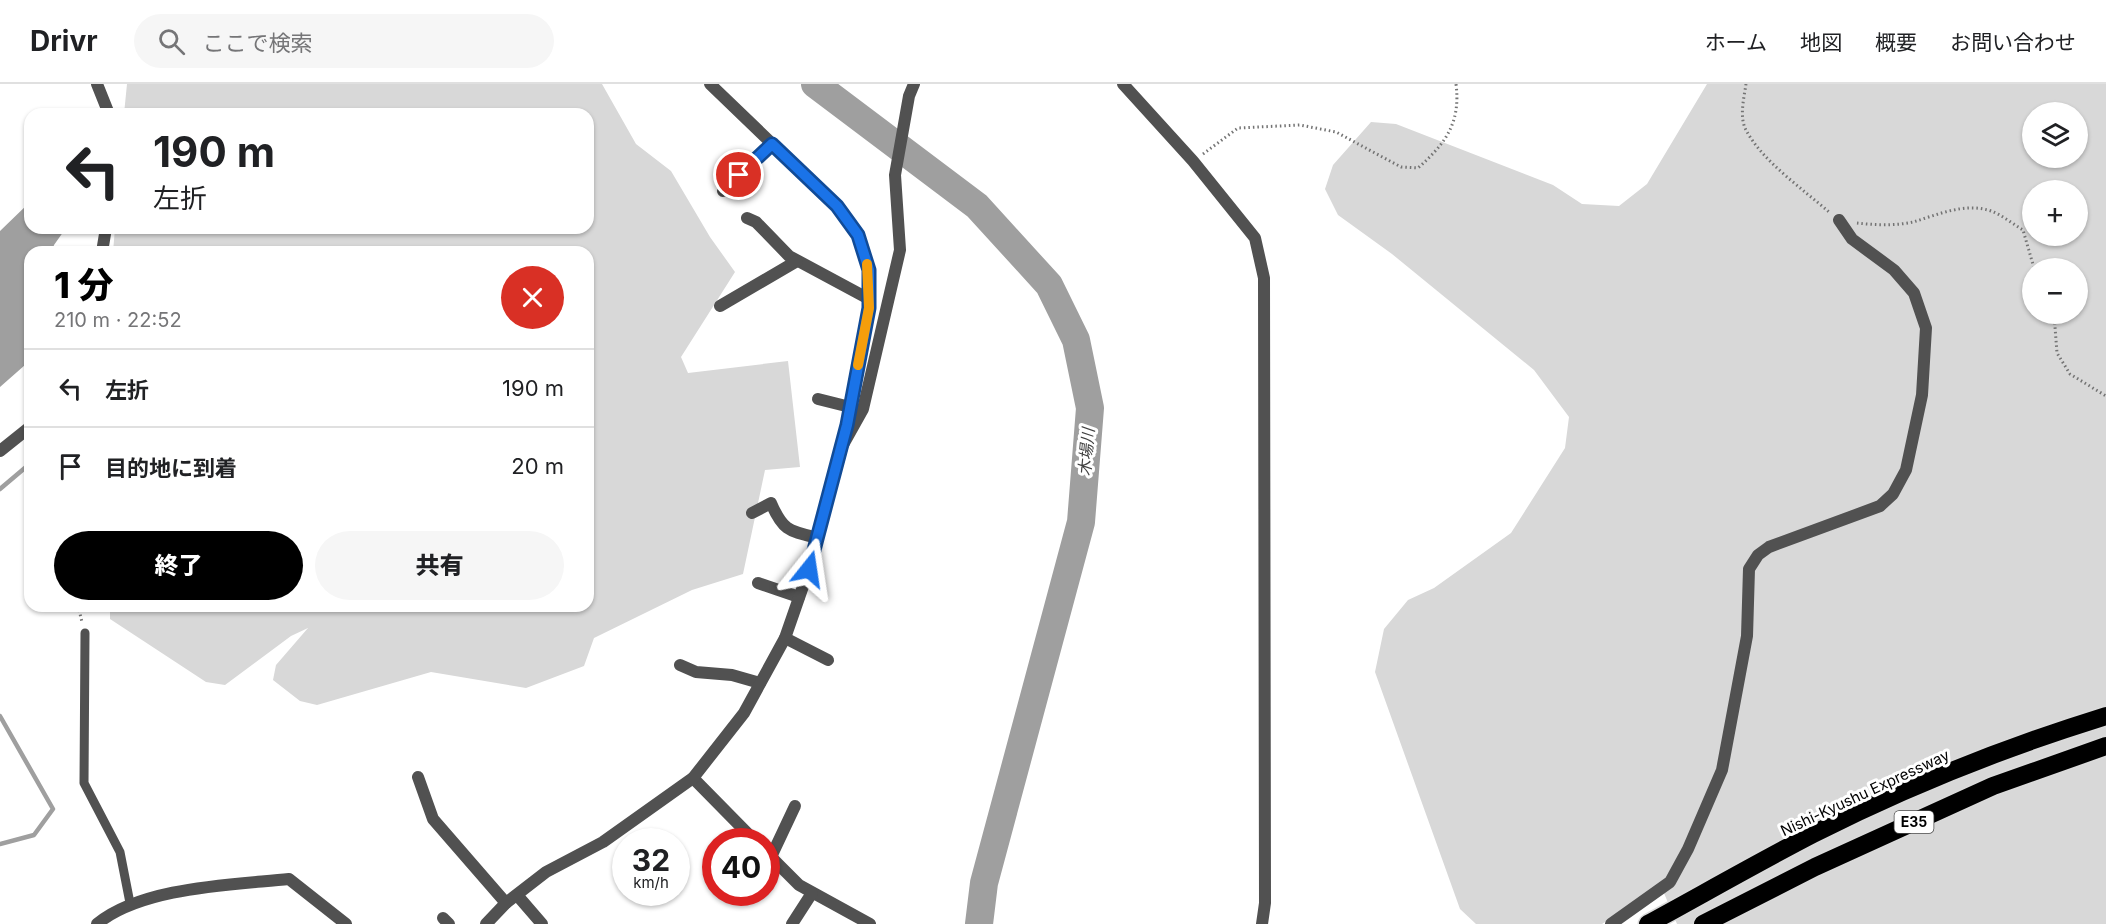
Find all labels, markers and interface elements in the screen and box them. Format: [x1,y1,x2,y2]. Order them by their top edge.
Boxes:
search box [134,14,554,68]
text: Drivr [30,24,98,58]
icon: search [155,25,188,58]
text: ここで検索 [203,30,313,56]
text: ホーム [1705,30,1767,55]
text: 地図 [1800,30,1842,55]
text: 概要 [1875,30,1917,55]
text: お問い合わせ [1950,30,2076,55]
map controls [2022,102,2088,324]
button: layers [2022,102,2088,168]
text: 190 m [153,126,275,177]
icon: left [54,132,132,210]
pin [713,149,764,200]
icon: arrive [722,158,755,191]
button: + [2022,180,2088,246]
text: 左折 [153,182,207,215]
button: − [2022,258,2088,324]
text: 1 分 [54,263,114,307]
button: close [501,266,564,329]
text: 210 m · 22:52 [54,308,182,332]
icon: left [54,372,87,405]
text: 190 m [502,375,564,401]
text: 左折 [105,377,149,403]
water label: 木場川 [1074,425,1098,477]
icon: arrive [54,450,87,483]
text: 20 m [511,453,564,479]
text: 目的地に到着 [105,455,237,481]
button: 終了 [54,531,303,600]
button: 共有 [315,531,564,600]
position arrow [777,537,841,601]
street label: Nishi-Kyushu Expressway [1777,745,1953,840]
road number: E35 [1894,811,1934,833]
speed limit sign: 40 [702,828,780,906]
text: 32 [632,842,670,878]
text: km/h [633,873,669,892]

